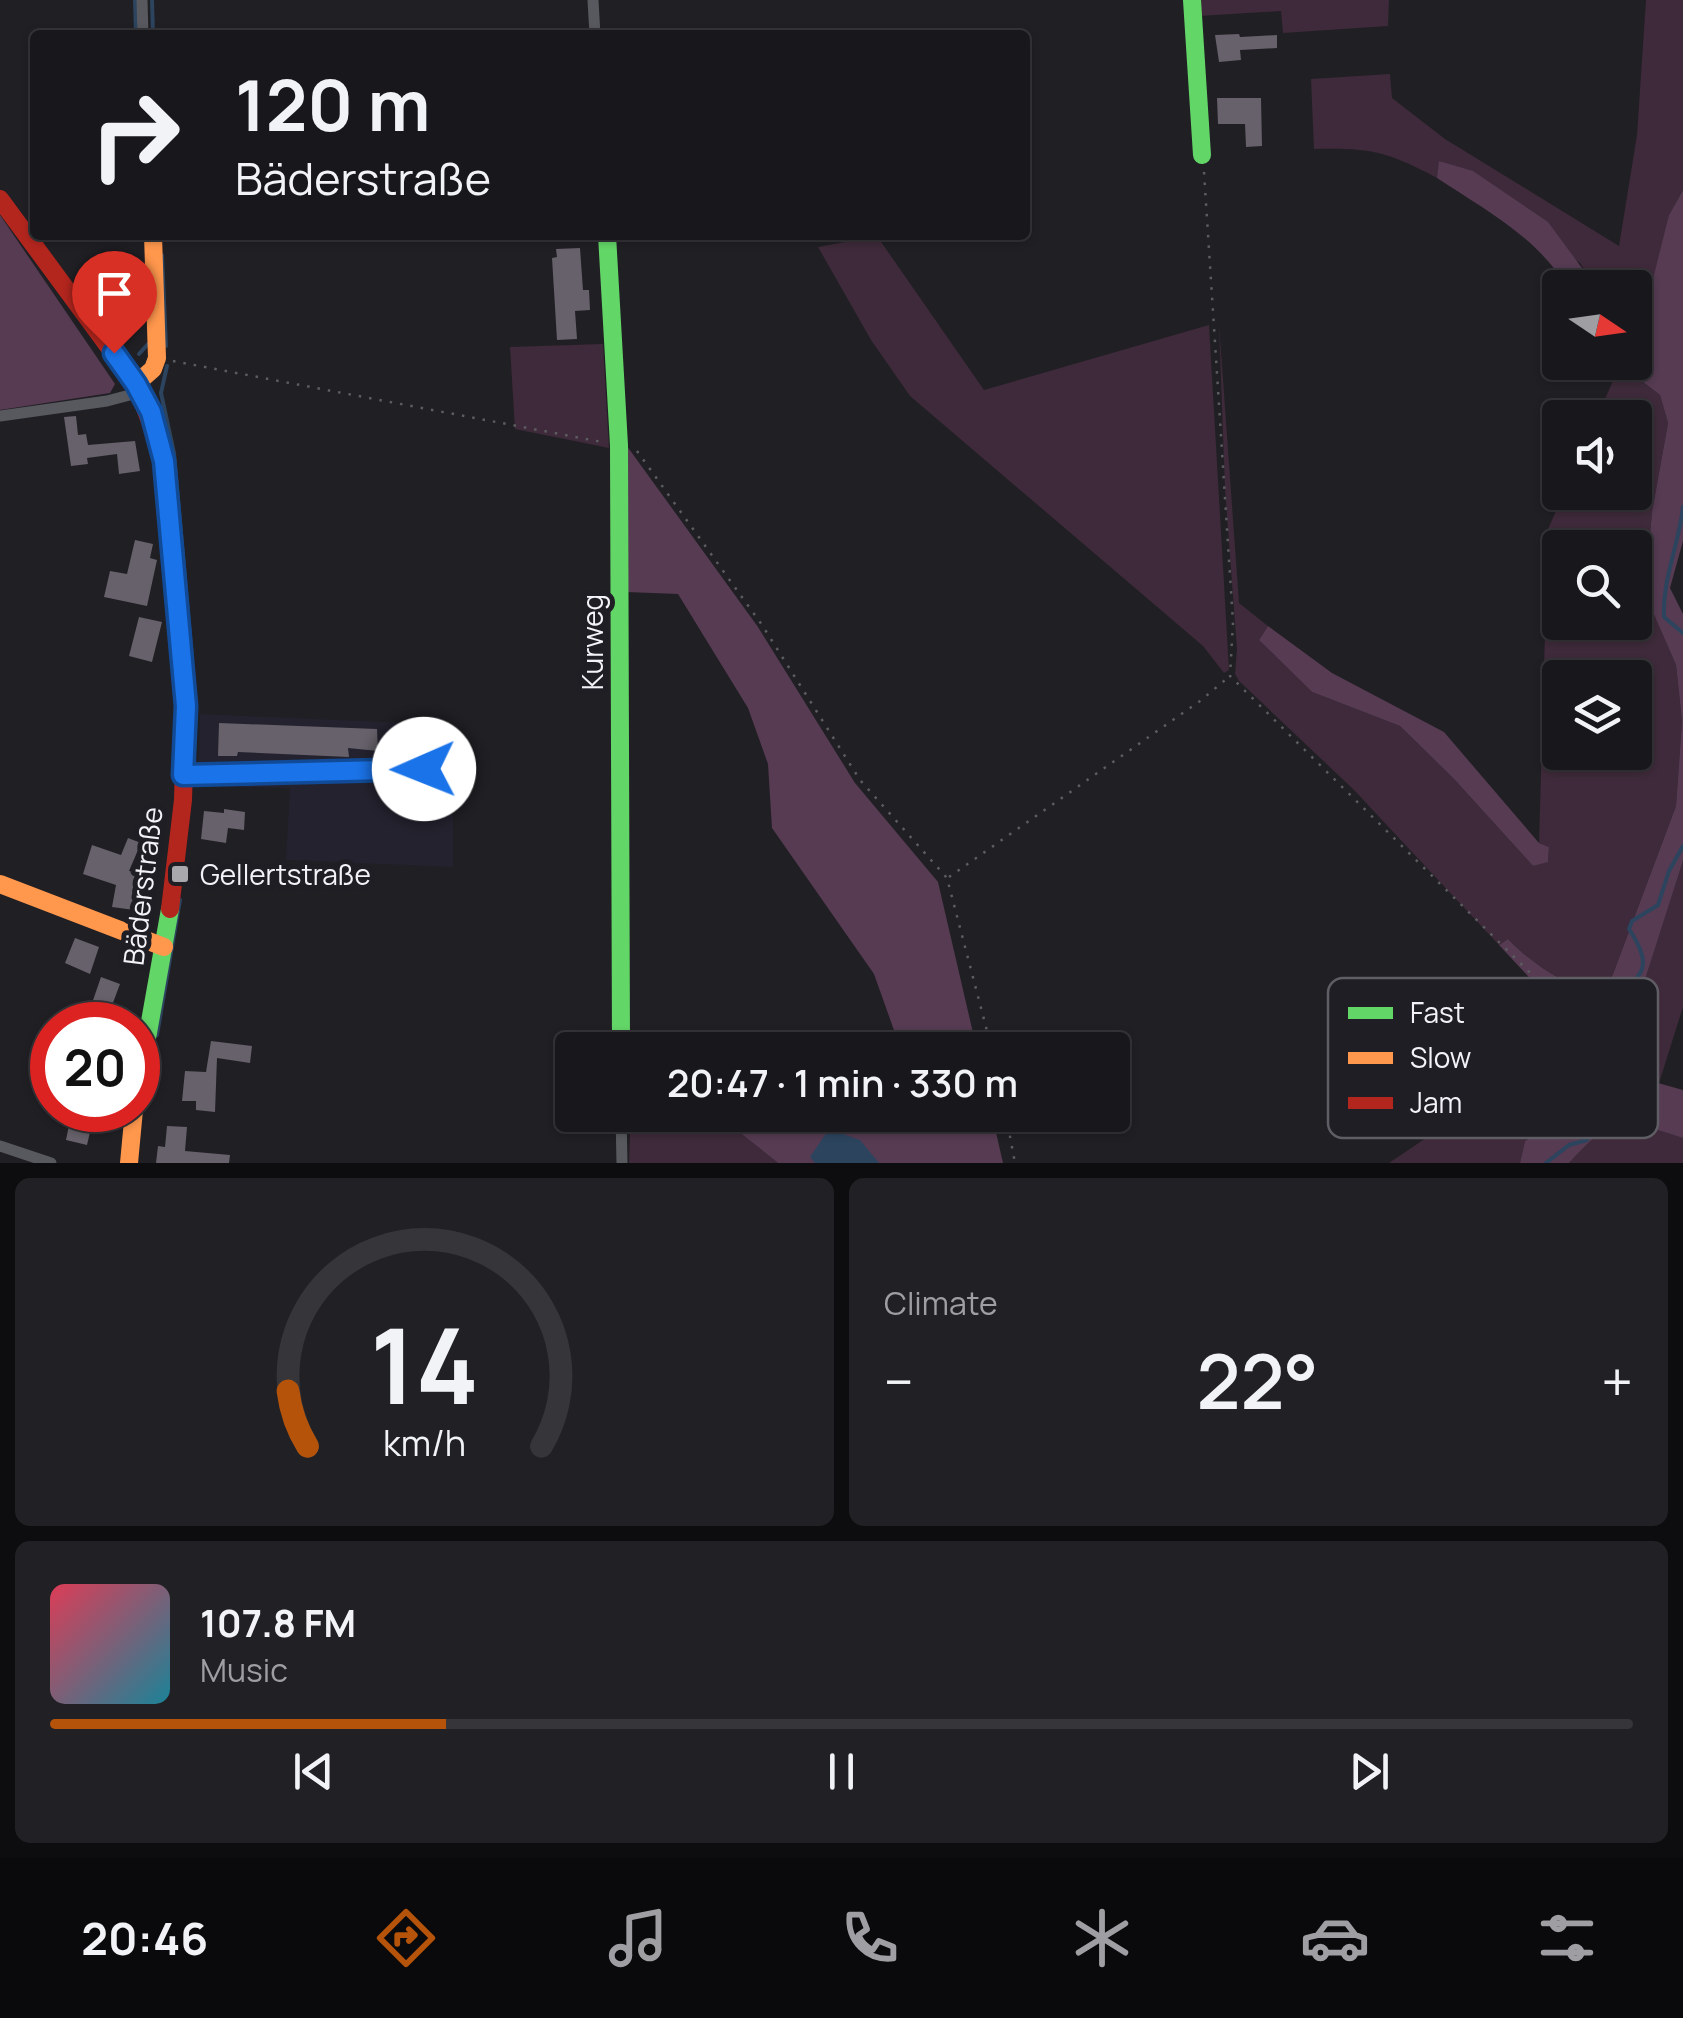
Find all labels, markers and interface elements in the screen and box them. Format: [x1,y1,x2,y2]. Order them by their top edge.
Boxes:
text: 120 m [235,56,430,152]
icon: right [70,70,200,200]
text: Bäderstraße [235,147,491,209]
pin [72,251,157,354]
icon: arrive [87,266,142,321]
north arrow [1542,270,1652,380]
map controls [1542,270,1652,770]
button: sound [1542,400,1652,510]
button: search [1542,530,1652,640]
street label: Kurweg [573,594,611,690]
button: layers [1542,660,1652,770]
position arrow [372,717,476,821]
street label: Bäderstraße [113,805,171,967]
place label: Gellertstraße [200,855,371,893]
marker: Gellertstraße [169,863,191,885]
legend [1328,978,1658,1138]
text: Fast [1410,993,1465,1031]
speed limit sign: 20 [30,1002,160,1132]
text: Slow [1410,1038,1471,1076]
text: 20:47 · 1 min · 330 m [667,1056,1018,1108]
text: Jam [1410,1083,1462,1121]
text: Climate [884,1281,998,1325]
text: 14 [370,1293,479,1435]
text: 22° [1197,1329,1318,1432]
text: − [884,1343,914,1419]
text: + [1601,1343,1633,1419]
text: km/h [383,1418,466,1467]
text: 107.8 FM [200,1596,356,1648]
text: Music [200,1648,288,1692]
icon: previous [286,1744,341,1799]
icon: pause [814,1744,869,1799]
icon: next [1342,1744,1397,1799]
icon: directions [371,1903,441,1973]
icon: music [603,1903,673,1973]
icon: phone [835,1903,905,1973]
icon: climate [1067,1903,1137,1973]
icon: car [1300,1903,1370,1973]
icon: filters [1532,1903,1602,1973]
text: 20:46 [81,1907,208,1969]

